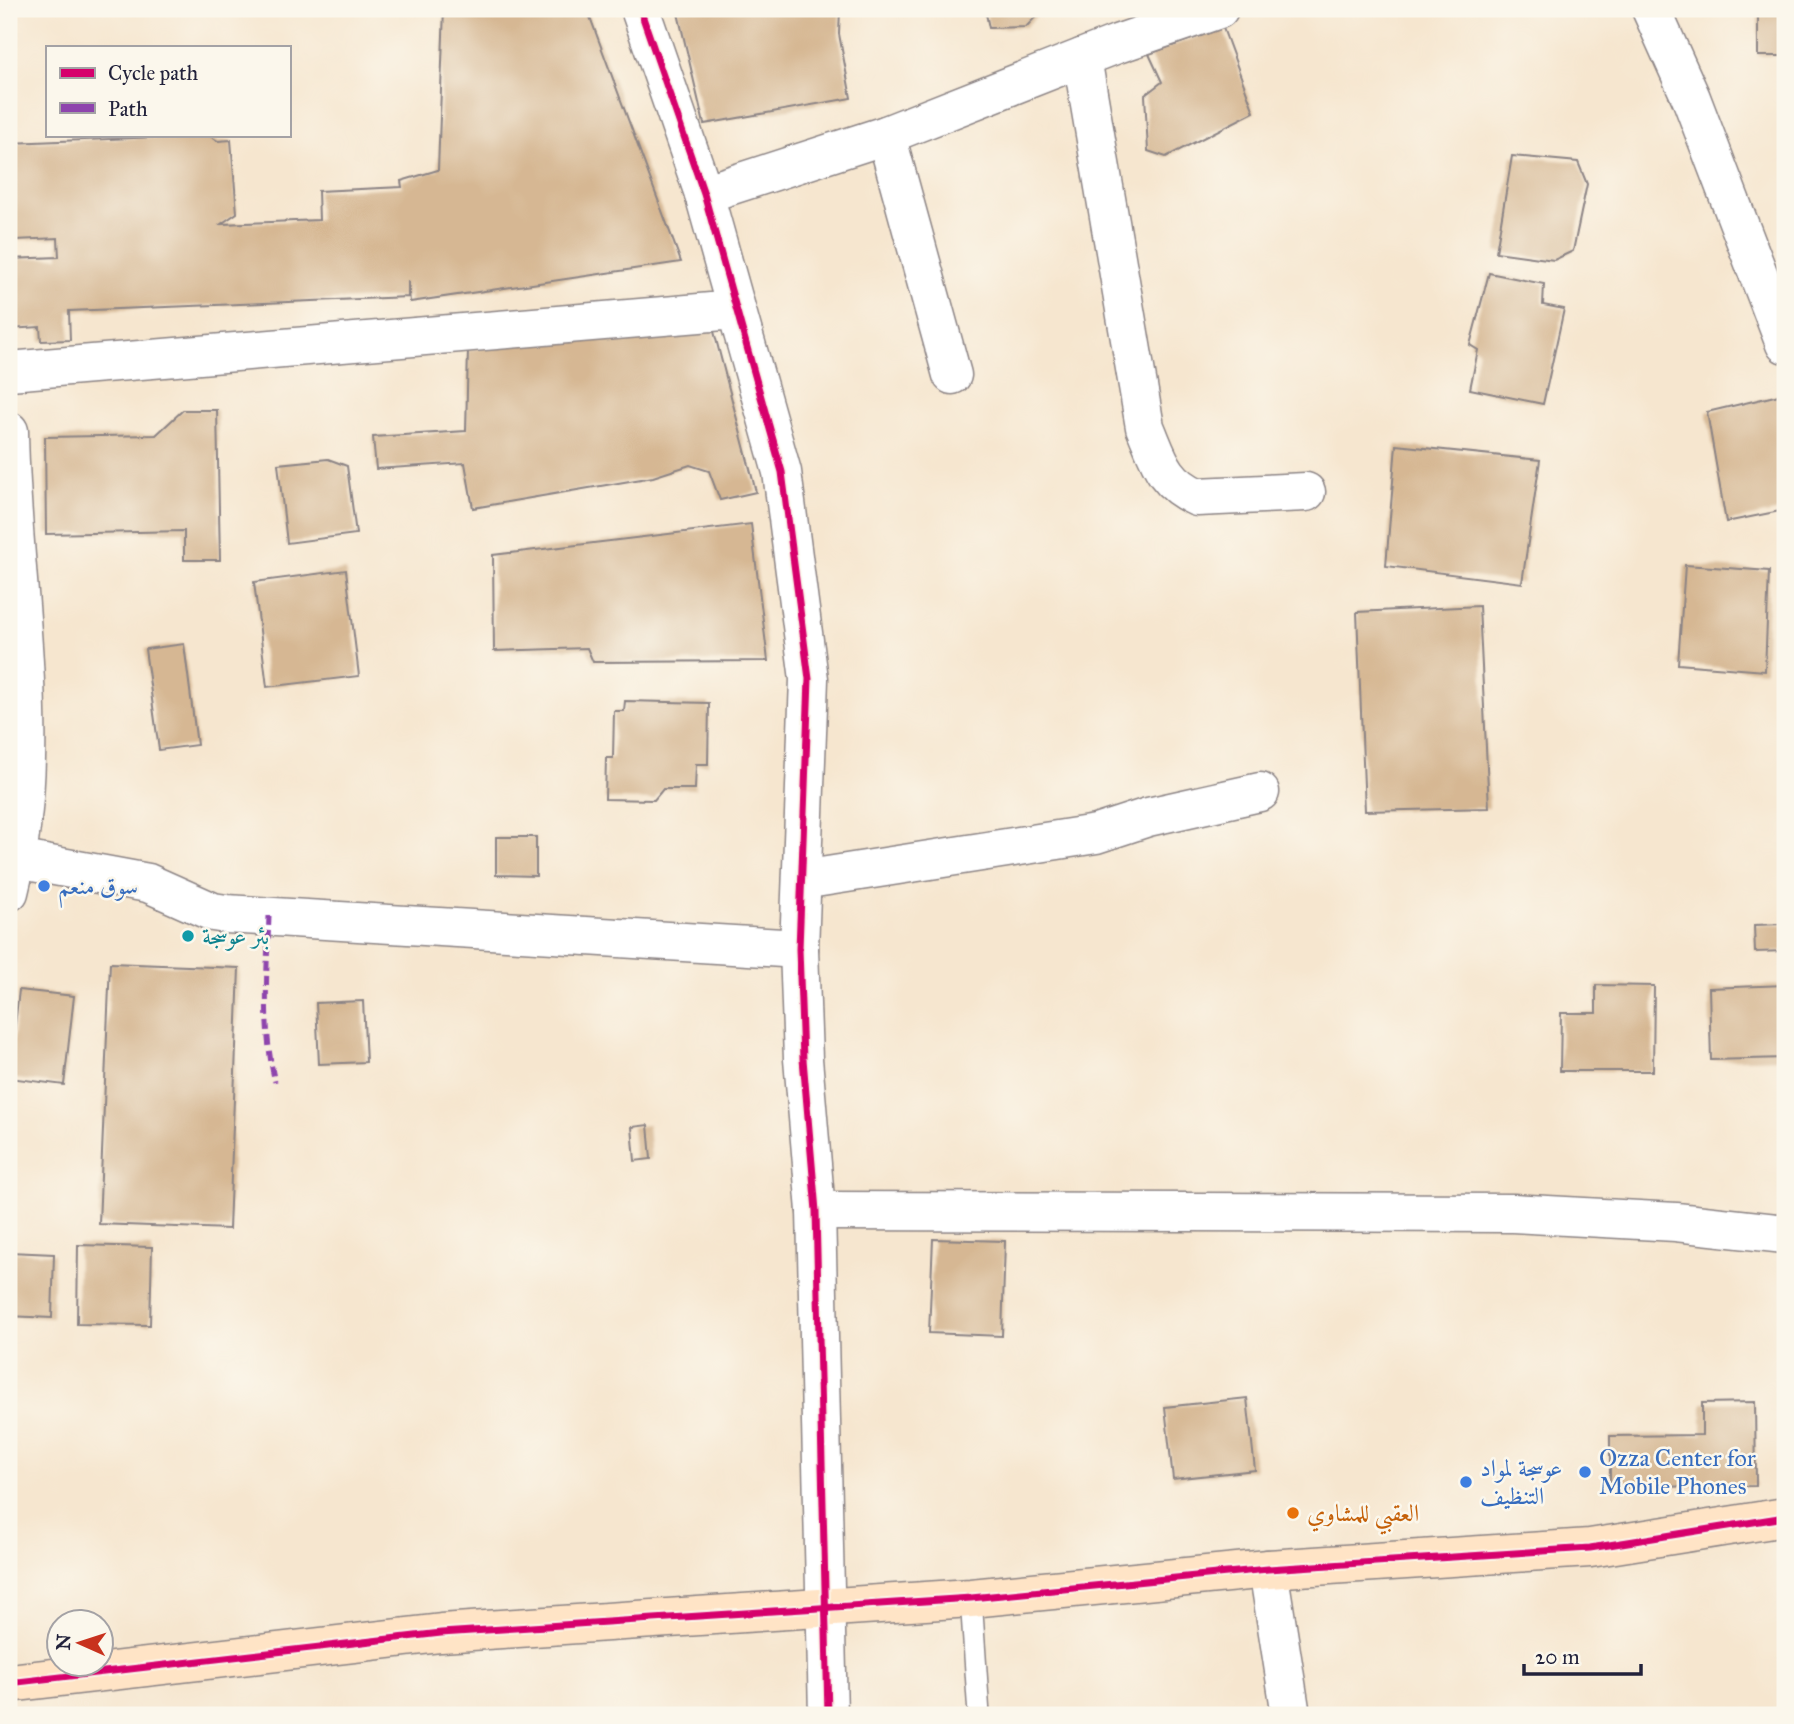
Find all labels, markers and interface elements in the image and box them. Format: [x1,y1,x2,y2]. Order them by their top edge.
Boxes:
legend [46,46,290,136]
text: Cycle path [108,60,199,86]
text: Path [108,96,148,122]
place label: سوق منعم [58,871,138,908]
marker: سوق منعم [36,878,52,894]
place label: بئر عوسجة [202,921,269,951]
marker: بئر عوسجة [180,928,196,944]
place label: Ozza Center for Mobile Phones [1599,1443,1756,1501]
place label: عوسجة لمواد التنظيف [1480,1453,1562,1511]
marker: Ozza Center for Mobile Phones [1577,1464,1593,1480]
marker: عوسجة لمواد التنظيف [1458,1474,1474,1490]
place label: العقبي للمشاوي [1307,1498,1419,1535]
marker: العقبي للمشاوي [1285,1505,1301,1521]
north arrow [46,1608,116,1678]
text: N [52,1633,75,1651]
scale bar [1524,1633,1642,1677]
text: 20 m [1535,1644,1580,1670]

